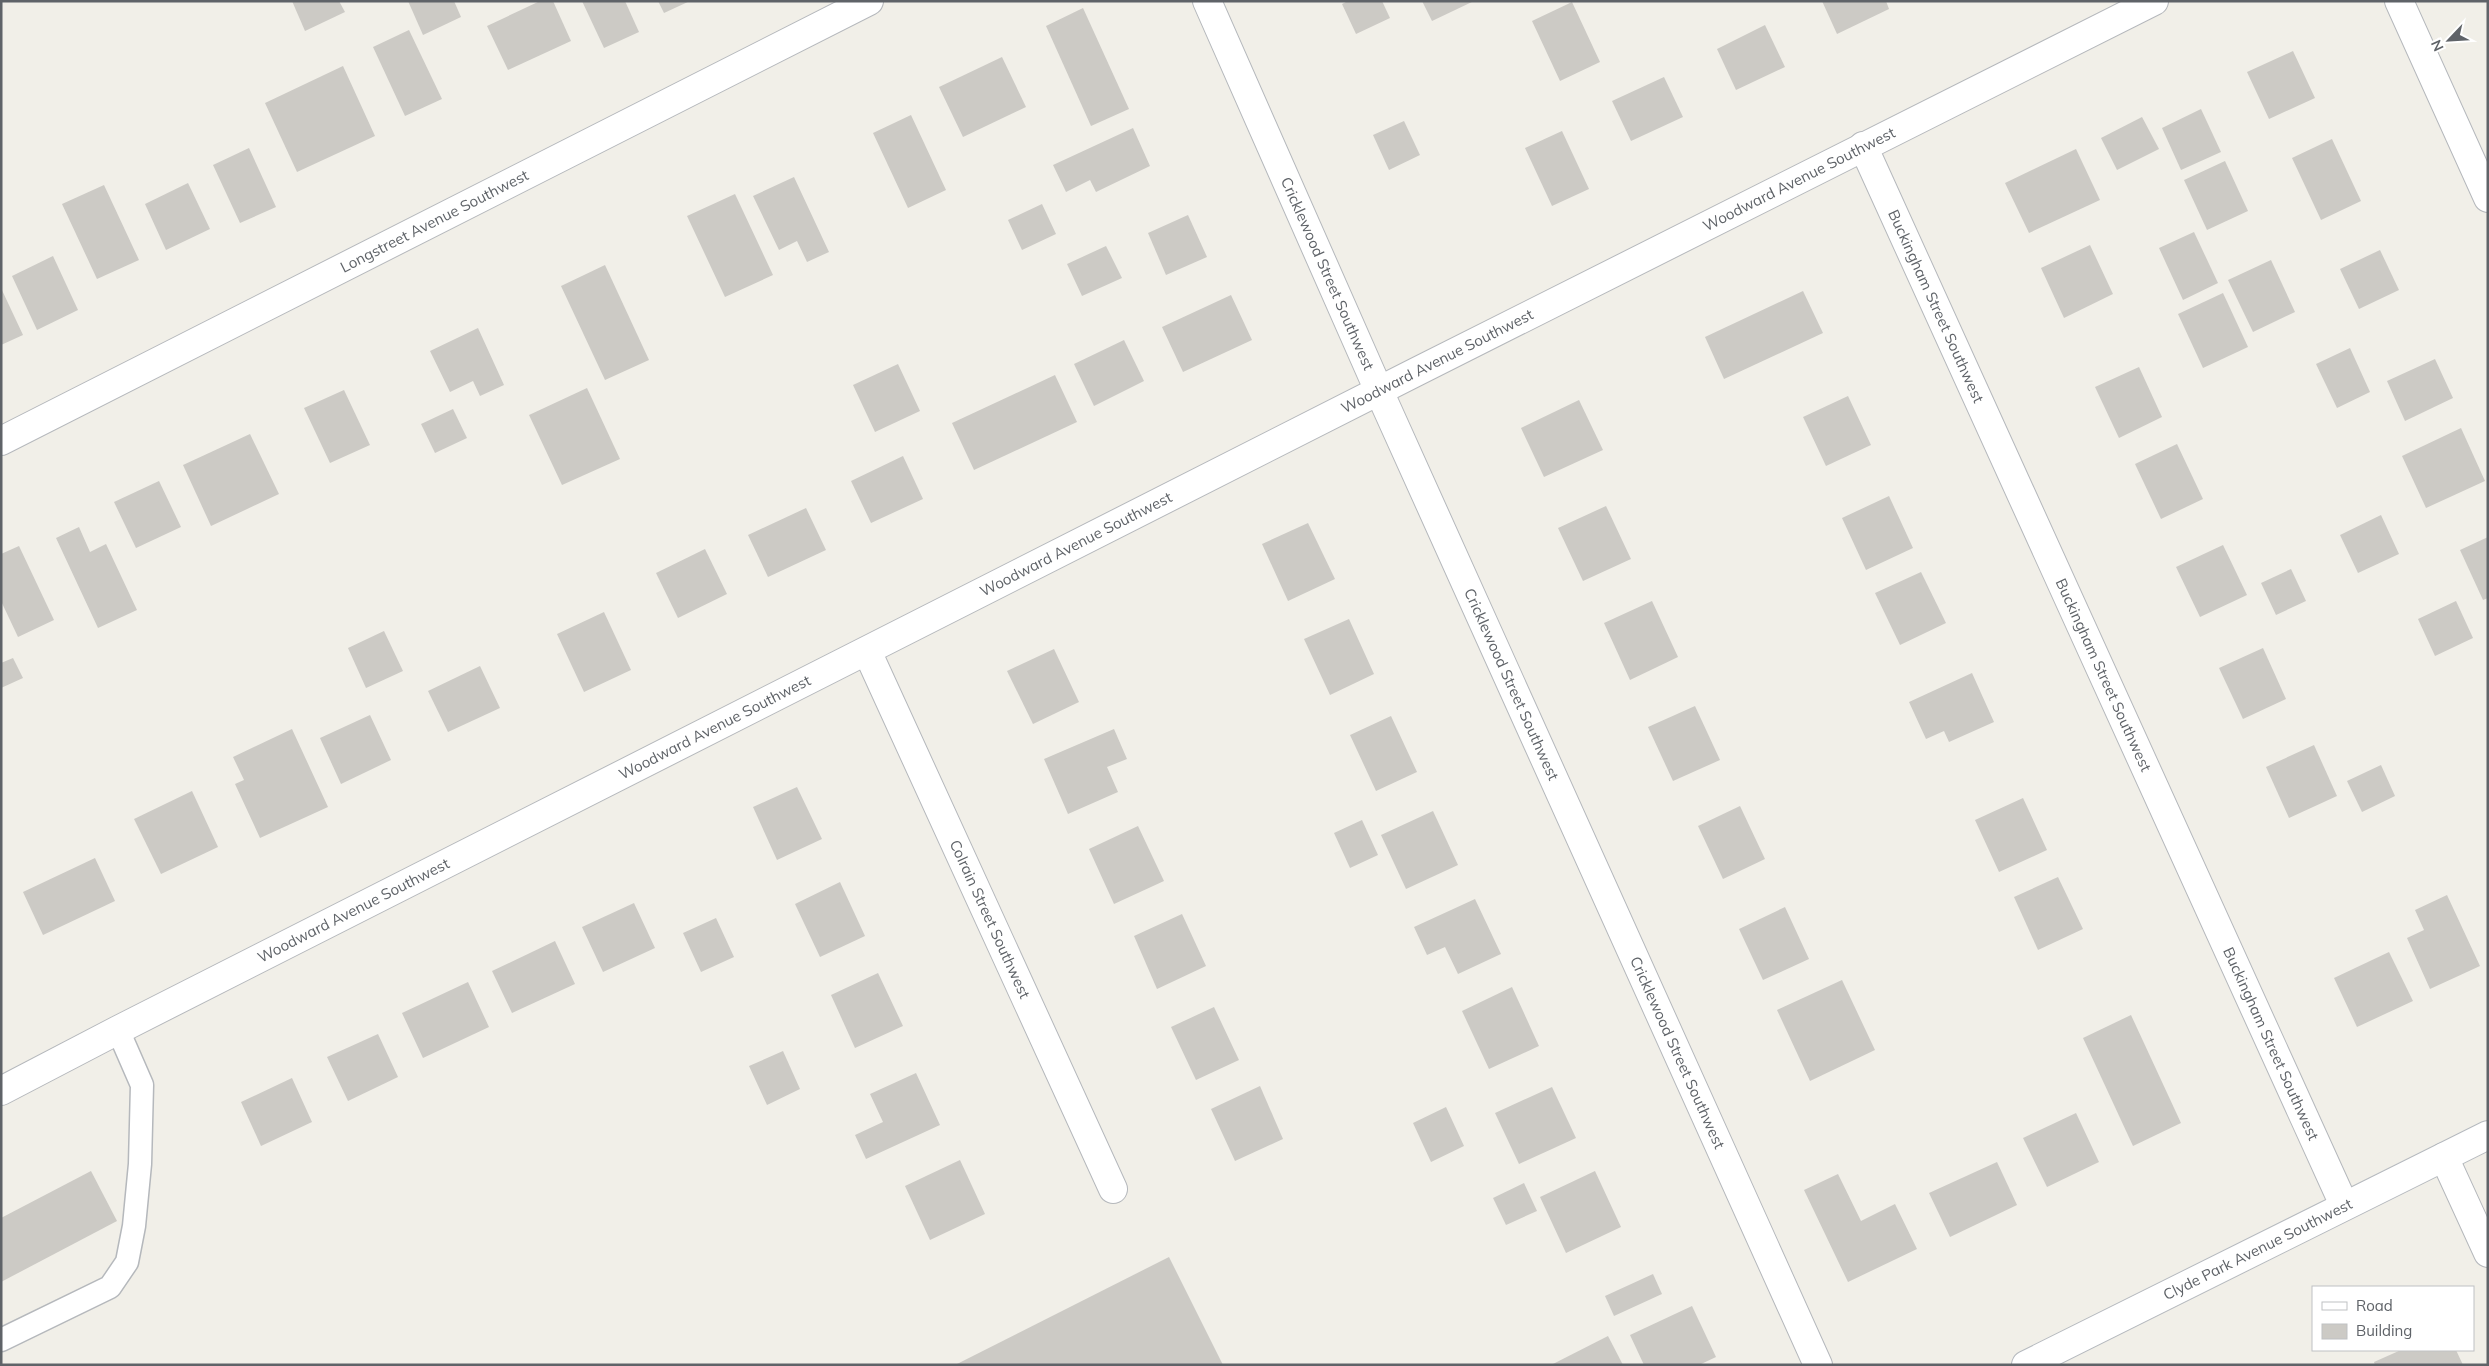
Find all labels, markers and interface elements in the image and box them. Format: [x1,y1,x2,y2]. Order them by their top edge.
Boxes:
north arrow [2424,15,2474,65]
text: N [2427,37,2448,54]
street label: Woodward Avenue Southwest [1700,123,1898,235]
street label: Longstreet Avenue Southwest [337,165,532,276]
street label: Cricklewood Street Southwest [1277,174,1379,373]
street label: Buckingham Street Southwest [1884,206,1988,406]
street label: Woodward Avenue Southwest [1338,305,1536,417]
street label: Woodward Avenue Southwest [977,487,1175,600]
street label: Buckingham Street Southwest [2052,575,2156,774]
street label: Cricklewood Street Southwest [1460,585,1563,783]
street label: Woodward Avenue Southwest [615,670,814,784]
street label: Colrain Street Southwest [946,837,1035,1001]
street label: Woodward Avenue Southwest [254,854,452,967]
street label: Buckingham Street Southwest [2219,944,2323,1143]
street label: Cricklewood Street Southwest [1626,953,1729,1152]
street label: Clyde Park Avenue Southwest [2160,1194,2355,1304]
legend [2312,1286,2474,1351]
text: Road [2356,1296,2393,1315]
text: Building [2356,1321,2412,1340]

